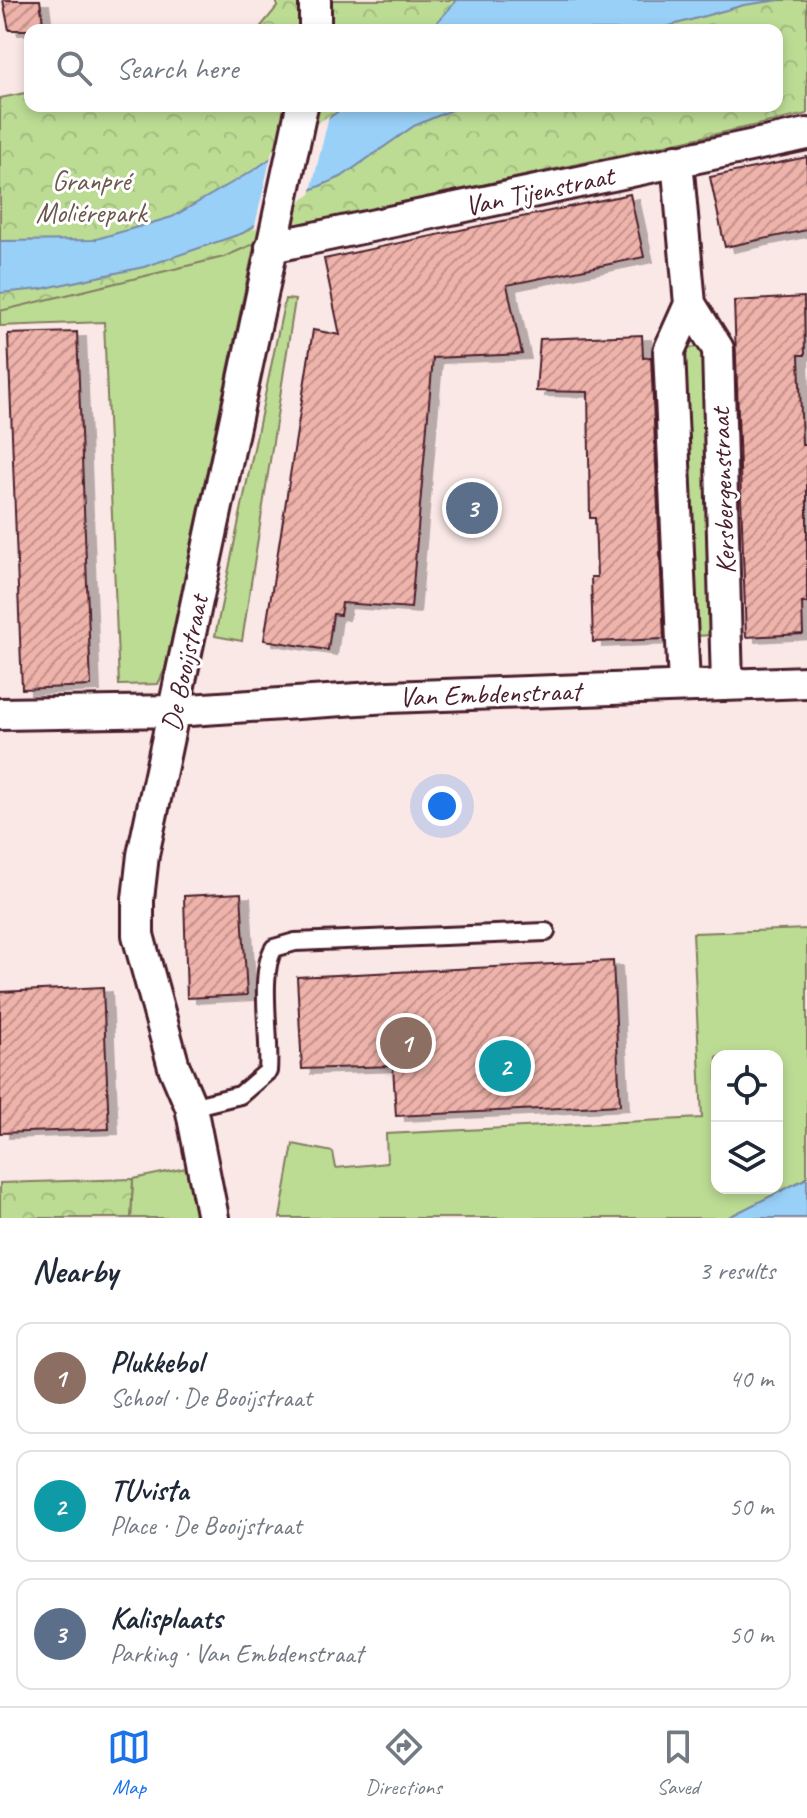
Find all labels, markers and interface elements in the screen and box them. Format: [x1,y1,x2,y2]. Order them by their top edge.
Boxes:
search box [24,24,783,112]
icon: search [52,46,96,90]
text: Search here [116,49,238,87]
street label: Van Tijenstraat [462,157,619,223]
park label: Granpré Moliérepark [36,163,149,230]
street label: Kersbergenstraat [702,405,743,575]
pin: 3 [446,478,498,538]
street label: De Booijstraat [153,589,217,734]
street label: Van Embdenstraat [399,673,585,714]
your location [422,786,462,826]
pin: 1 [380,1013,432,1073]
pin: 2 [479,1036,531,1096]
map controls [711,1050,783,1194]
button: locate [711,1050,783,1122]
button: layers [711,1122,783,1194]
text: Nearby [32,1249,118,1292]
text: 3 results [699,1254,775,1287]
text: Plukkebol [110,1343,203,1381]
text: 1 [54,1362,66,1395]
text: 40 m [729,1362,773,1395]
text: School · De Booijstraat [110,1381,312,1414]
text: TUvista [110,1471,189,1509]
text: 2 [54,1490,66,1523]
text: 50 m [729,1490,773,1523]
text: Place · De Booijstraat [110,1509,302,1542]
text: Kalisplaats [110,1599,222,1637]
text: 3 [54,1618,66,1651]
text: 50 m [729,1618,773,1651]
text: Parking · Van Embdenstraat [110,1637,363,1670]
tab: Map [107,1725,151,1801]
tab: Directions [365,1725,442,1801]
tab: Saved [656,1725,700,1801]

